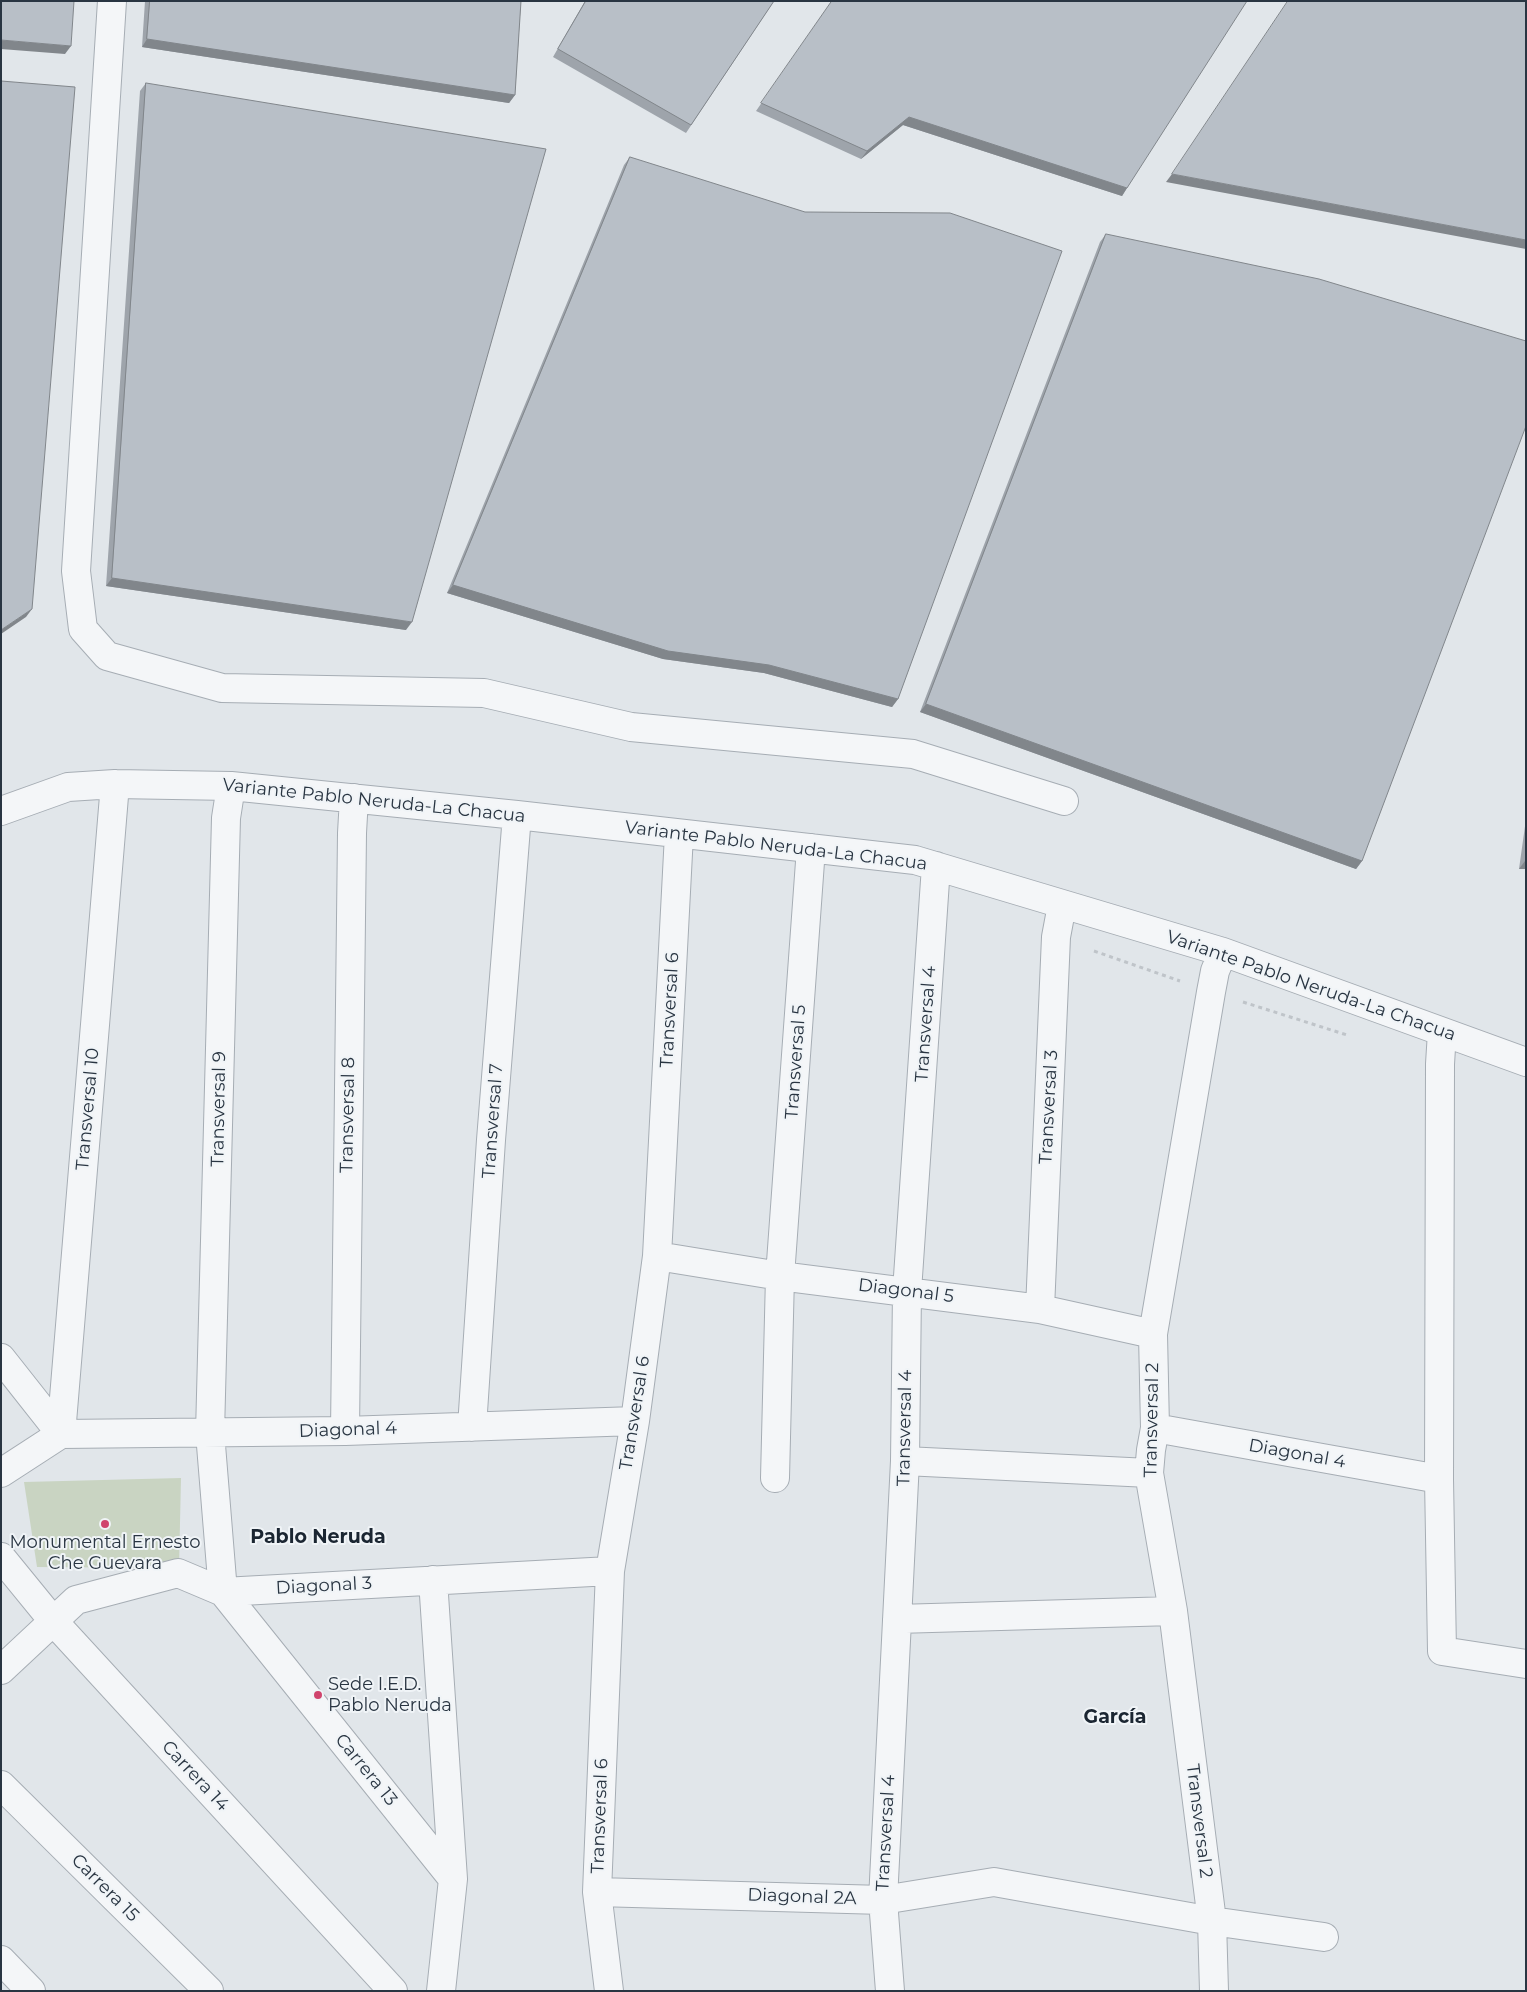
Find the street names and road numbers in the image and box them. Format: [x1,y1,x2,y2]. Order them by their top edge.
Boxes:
street label: Variante Pablo Neruda-La Chacua [221,774,527,828]
street label: Variante Pablo Neruda-La Chacua [623,817,929,875]
street label: Variante Pablo Neruda-La Chacua [1163,926,1459,1046]
street label: Transversal 6 [656,952,684,1068]
street label: Transversal 4 [911,965,941,1083]
street label: Transversal 5 [781,1004,811,1120]
street label: Transversal 10 [72,1047,104,1171]
street label: Transversal 3 [1035,1049,1063,1165]
street label: Transversal 9 [207,1051,231,1167]
street label: Transversal 8 [336,1057,360,1173]
street label: Transversal 7 [478,1063,508,1179]
street label: Diagonal 5 [857,1274,955,1308]
street label: Transversal 6 [615,1354,655,1472]
street label: Transversal 2 [1140,1362,1164,1478]
street label: Transversal 4 [893,1370,917,1486]
street label: Diagonal 4 [299,1417,397,1443]
street label: Diagonal 4 [1247,1435,1347,1473]
street label: Diagonal 3 [275,1573,373,1599]
street label: Carrera 13 [330,1730,402,1810]
street label: Carrera 14 [157,1736,233,1816]
street label: Transversal 6 [587,1758,613,1874]
street label: Transversal 2 [1181,1763,1217,1879]
street label: Transversal 4 [872,1774,900,1892]
street label: Carrera 15 [67,1850,143,1926]
street label: Diagonal 2A [747,1884,857,1910]

